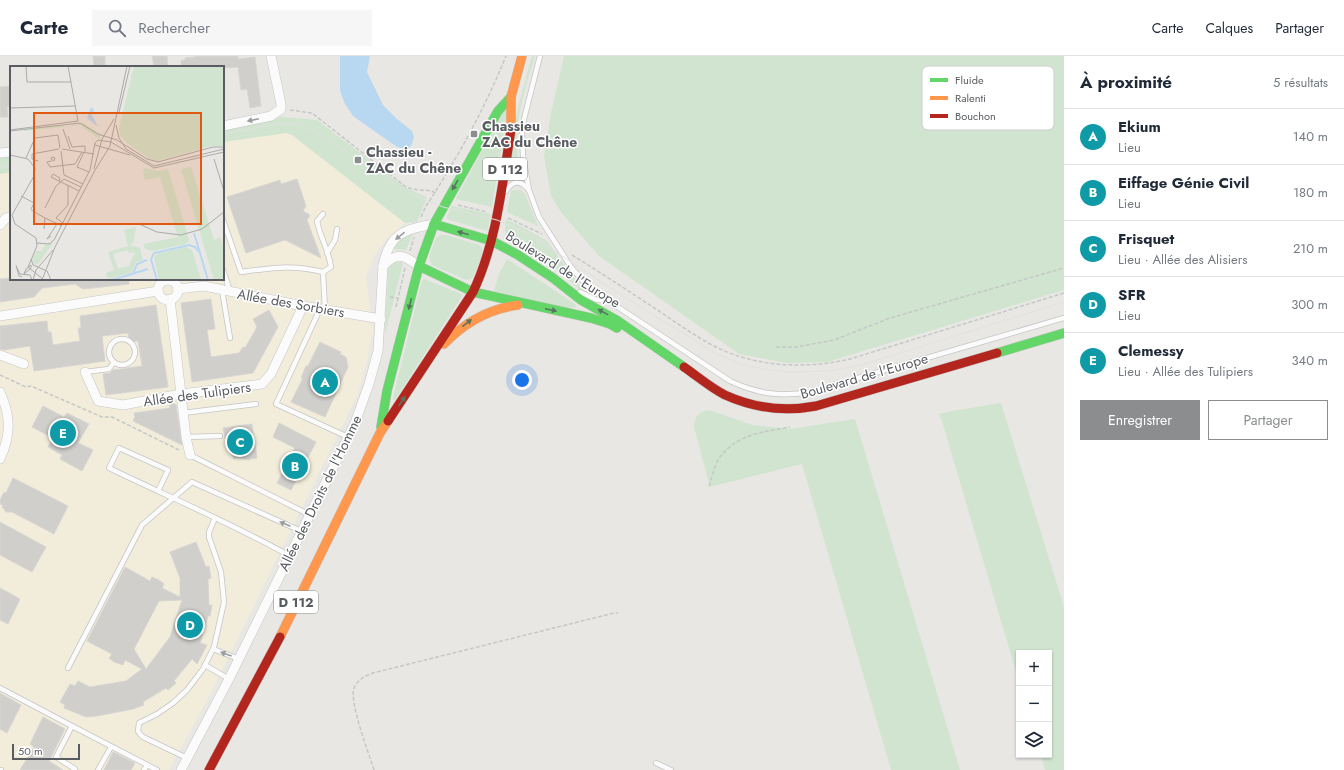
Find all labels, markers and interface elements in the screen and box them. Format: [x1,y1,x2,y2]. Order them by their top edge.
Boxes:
search box [92,10,372,46]
text: Carte [20,14,68,41]
icon: search [106,17,128,39]
text: Rechercher [138,17,210,39]
text: Carte [1152,18,1183,38]
text: Calques [1205,18,1253,38]
text: Partager [1275,18,1324,38]
inset map [10,66,224,280]
legend [922,66,1054,130]
text: À proximité [1080,70,1172,94]
text: Fluide [955,72,984,88]
text: 5 résultats [1273,73,1328,92]
text: Ralenti [955,90,986,106]
text: Bouchon [955,108,996,124]
place label: Chassieu ZAC du Chêne [482,116,577,152]
text: Ekium [1118,116,1161,138]
one-way arrow [247,118,259,124]
text: A [1088,127,1098,146]
text: 140 m [1293,127,1328,146]
marker: Chassieu ZAC du Chêne [469,129,479,139]
text: Lieu [1118,138,1141,157]
place label: Chassieu - ZAC du Chêne [366,142,461,178]
marker: Chassieu - ZAC du Chêne [353,155,363,165]
road number: D 112 [483,158,527,180]
text: Eiffage Génie Civil [1118,172,1249,194]
one-way arrow [452,179,459,191]
text: B [1089,183,1097,202]
text: 180 m [1293,183,1328,202]
text: Lieu [1118,194,1141,213]
street label: Boulevard de l'Europe [502,226,624,312]
text: Frisquet [1118,228,1174,250]
one-way arrow [457,230,469,236]
one-way arrow [395,231,405,240]
text: C [1088,239,1098,258]
text: 210 m [1293,239,1328,258]
text: Lieu · Allée des Alisiers [1118,250,1248,269]
street label: Allée des Sorbiers [236,284,347,322]
text: SFR [1118,284,1145,306]
text: D [1088,295,1098,314]
text: 300 m [1291,295,1328,314]
one-way arrow [406,297,412,310]
text: Lieu [1118,306,1141,325]
one-way arrow [545,308,558,314]
one-way arrow [597,309,608,315]
one-way arrow [461,319,472,327]
text: Clemessy [1118,340,1183,362]
street label: Boulevard de l'Europe [798,348,930,404]
text: E [1089,351,1097,370]
text: 340 m [1291,351,1328,370]
text: Lieu · Allée des Tulipiers [1118,362,1253,381]
pin: A [312,367,338,397]
your location [512,370,532,390]
street label: Allée des Tulipiers [142,377,252,411]
one-way arrow [398,396,406,406]
button: Enregistrer [1080,400,1200,440]
button: Partager [1208,400,1328,440]
street label: Allée des Droits de l'Homme [273,412,367,574]
pin: E [50,418,76,448]
pin: C [227,427,253,457]
pin: B [282,451,308,481]
one-way arrow [278,521,290,527]
road number: D 112 [274,591,318,613]
pin: D [177,610,203,640]
map controls [1016,650,1052,758]
button: + [1016,650,1052,686]
one-way arrow [219,651,231,657]
button: − [1016,686,1052,722]
button: layers [1016,722,1052,758]
scale bar [12,742,80,761]
text: 50 m [18,743,43,759]

